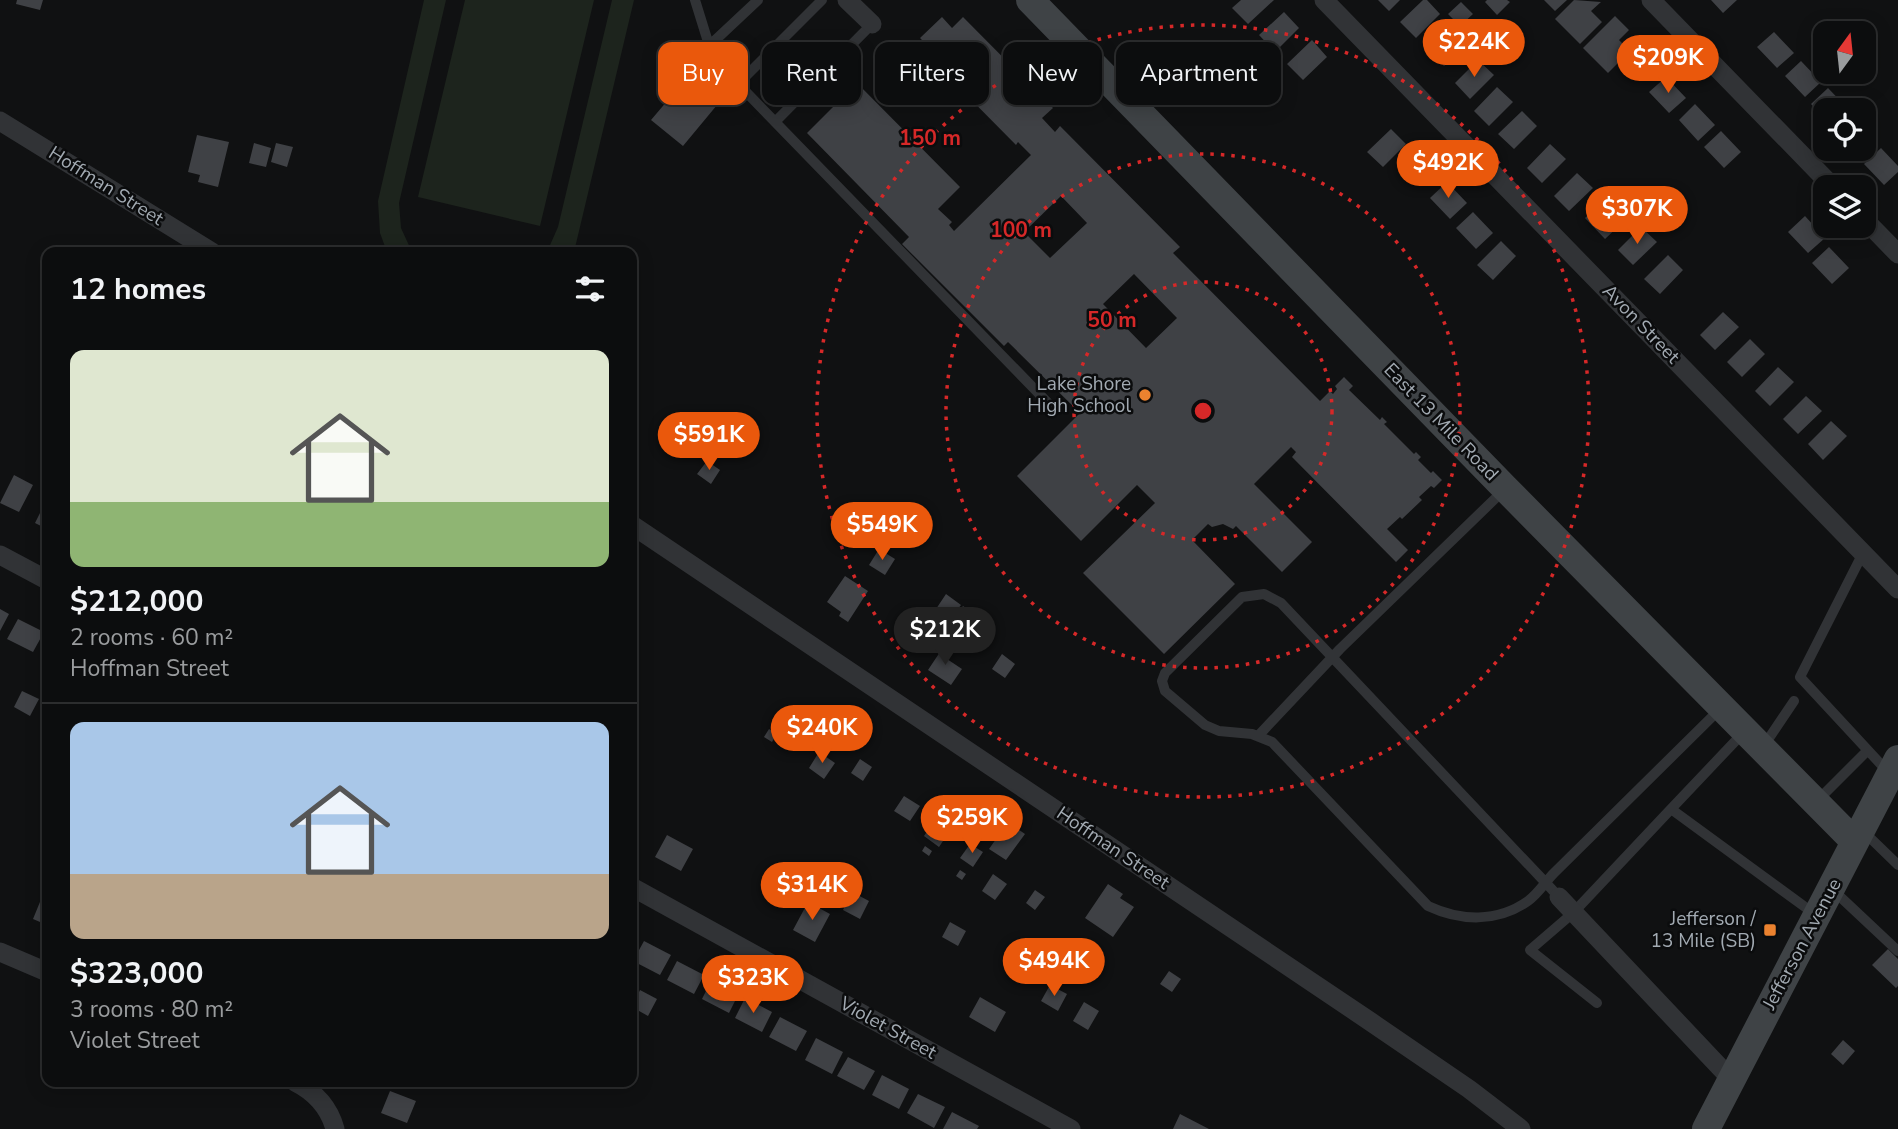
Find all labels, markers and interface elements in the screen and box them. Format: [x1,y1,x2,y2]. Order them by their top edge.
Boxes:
pin: $224K [1425,20,1523,79]
north arrow [1813,21,1876,84]
map controls [1813,21,1876,238]
text: $224K [1439,26,1509,57]
pin: $209K [1619,36,1717,95]
chip: Buy [658,42,748,105]
chip: Rent [762,42,861,105]
chip: Filters [875,42,989,105]
chip: New [1003,42,1102,105]
chip: Apartment [1116,42,1281,105]
text: $209K [1633,42,1703,73]
button: locate [1813,98,1876,161]
text: 150 m [899,124,961,152]
street label: Hoffman Street [44,140,169,232]
pin: $492K [1399,140,1497,200]
text: $492K [1413,147,1483,178]
button: layers [1813,175,1876,238]
pin: $307K [1588,187,1686,246]
text: $307K [1602,193,1672,224]
text: 100 m [990,216,1052,244]
text: 12 homes [70,269,206,310]
icon: filters [571,270,609,308]
street label: Avon Street [1597,279,1686,370]
text: 50 m [1087,306,1137,334]
street label: East 13 Mile Road [1378,357,1504,487]
place label: Lake Shore High School [1027,371,1131,419]
marker: Lake Shore High School [1137,387,1153,403]
icon: home [277,395,403,521]
centre of rings [1191,399,1215,423]
pin: $591K [660,412,758,472]
text: $591K [674,419,744,450]
pin: $549K [833,503,931,562]
text: $549K [847,509,917,540]
text: $212,000 [70,581,203,622]
pin: $212K [896,608,994,667]
text: $212K [910,614,980,645]
text: 2 rooms · 60 m² [70,622,233,653]
text: Hoffman Street [70,653,229,684]
pin: $240K [773,706,871,765]
text: $240K [787,712,857,743]
icon: home [277,767,403,893]
pin: $259K [923,796,1021,855]
street label: Hoffman Street [1051,801,1175,896]
text: $259K [937,802,1007,833]
pin: $314K [763,862,861,922]
text: $314K [777,869,847,900]
street label: Jefferson Avenue [1756,874,1848,1015]
place label: Jefferson / 13 Mile (SB) [1651,906,1757,954]
marker: Jefferson / 13 Mile (SB) [1762,922,1778,938]
pin: $494K [1005,939,1103,998]
text: $494K [1019,945,1089,976]
text: $323,000 [70,953,203,994]
pin: $323K [704,956,802,1015]
text: $323K [718,962,788,993]
street label: Violet Street [834,990,941,1065]
text: 3 rooms · 80 m² [70,994,233,1025]
text: Violet Street [70,1025,200,1056]

